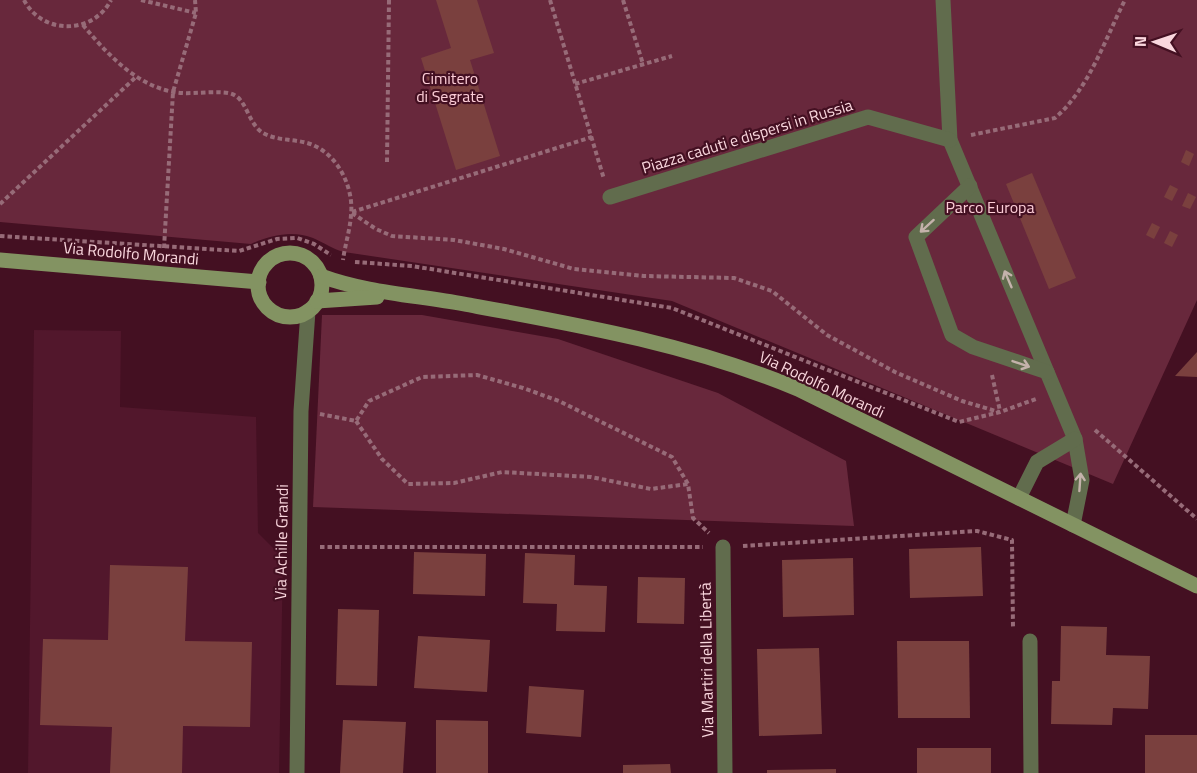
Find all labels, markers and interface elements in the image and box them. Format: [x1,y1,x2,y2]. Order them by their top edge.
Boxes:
north arrow [1125,12,1185,72]
text: N [1128,36,1152,47]
park label: Cimitero di Segrate [416,66,484,108]
street label: Piazza caduti e dispersi in Russia [639,92,855,180]
park label: Parco Europa [945,195,1035,219]
one-way arrow [920,219,935,233]
street label: Via Rodolfo Morandi [62,235,200,271]
one-way arrow [1002,270,1013,289]
street label: Via Rodolfo Morandi [755,344,889,424]
one-way arrow [1011,359,1030,370]
one-way arrow [1075,473,1086,492]
street label: Via Achille Grandi [268,484,294,600]
street label: Via Martiri della Libertà [693,582,719,738]

